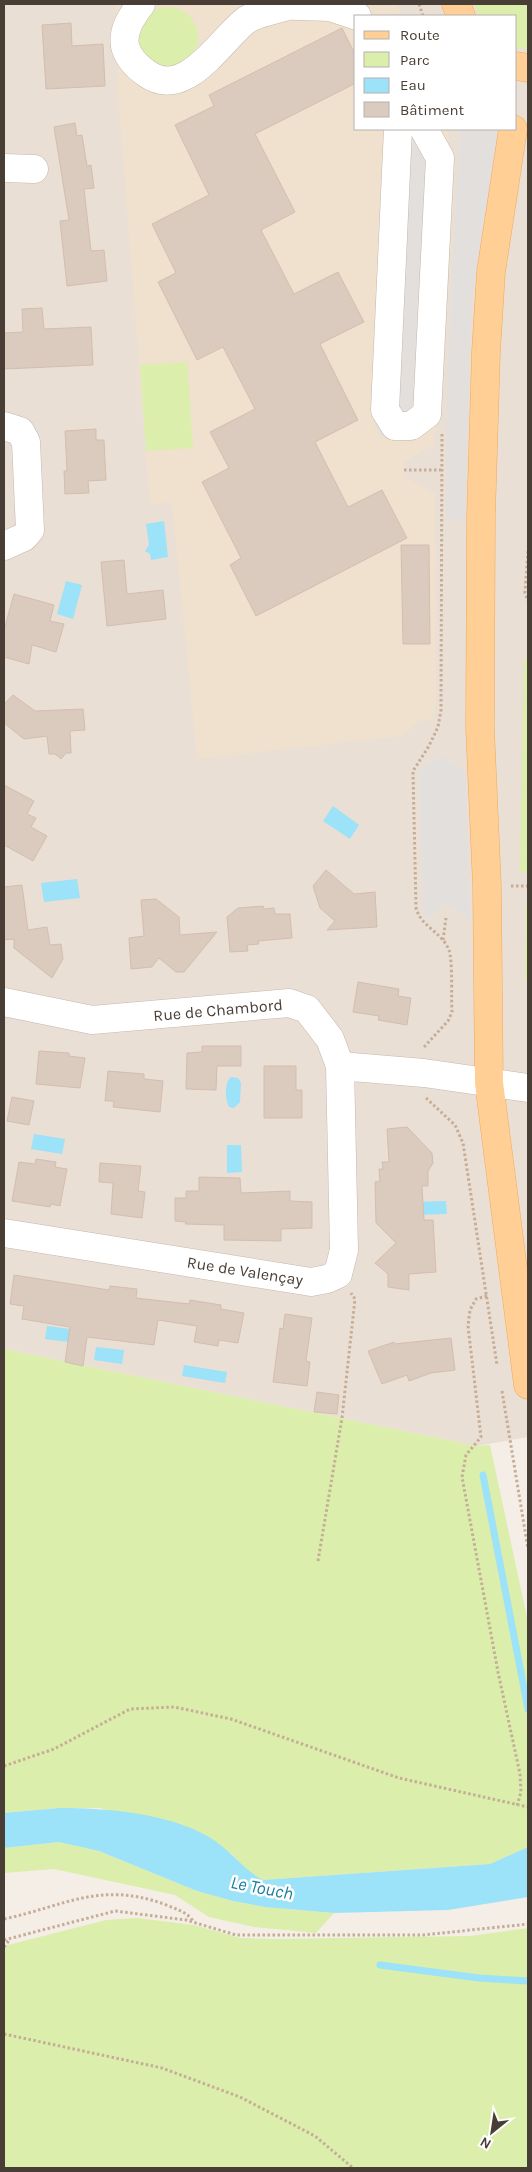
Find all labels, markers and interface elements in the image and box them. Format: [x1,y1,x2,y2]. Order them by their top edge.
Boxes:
legend [354,15,517,130]
text: Route [400,26,440,44]
text: Parc [400,51,430,69]
text: Eau [400,76,426,94]
text: Bâtiment [400,101,464,119]
street label: Rue de Chambord [153,995,283,1025]
street label: Rue de Valençay [186,1252,305,1290]
water label: Le Touch [229,1871,295,1905]
north arrow [467,2107,517,2157]
text: N [477,2133,494,2153]

